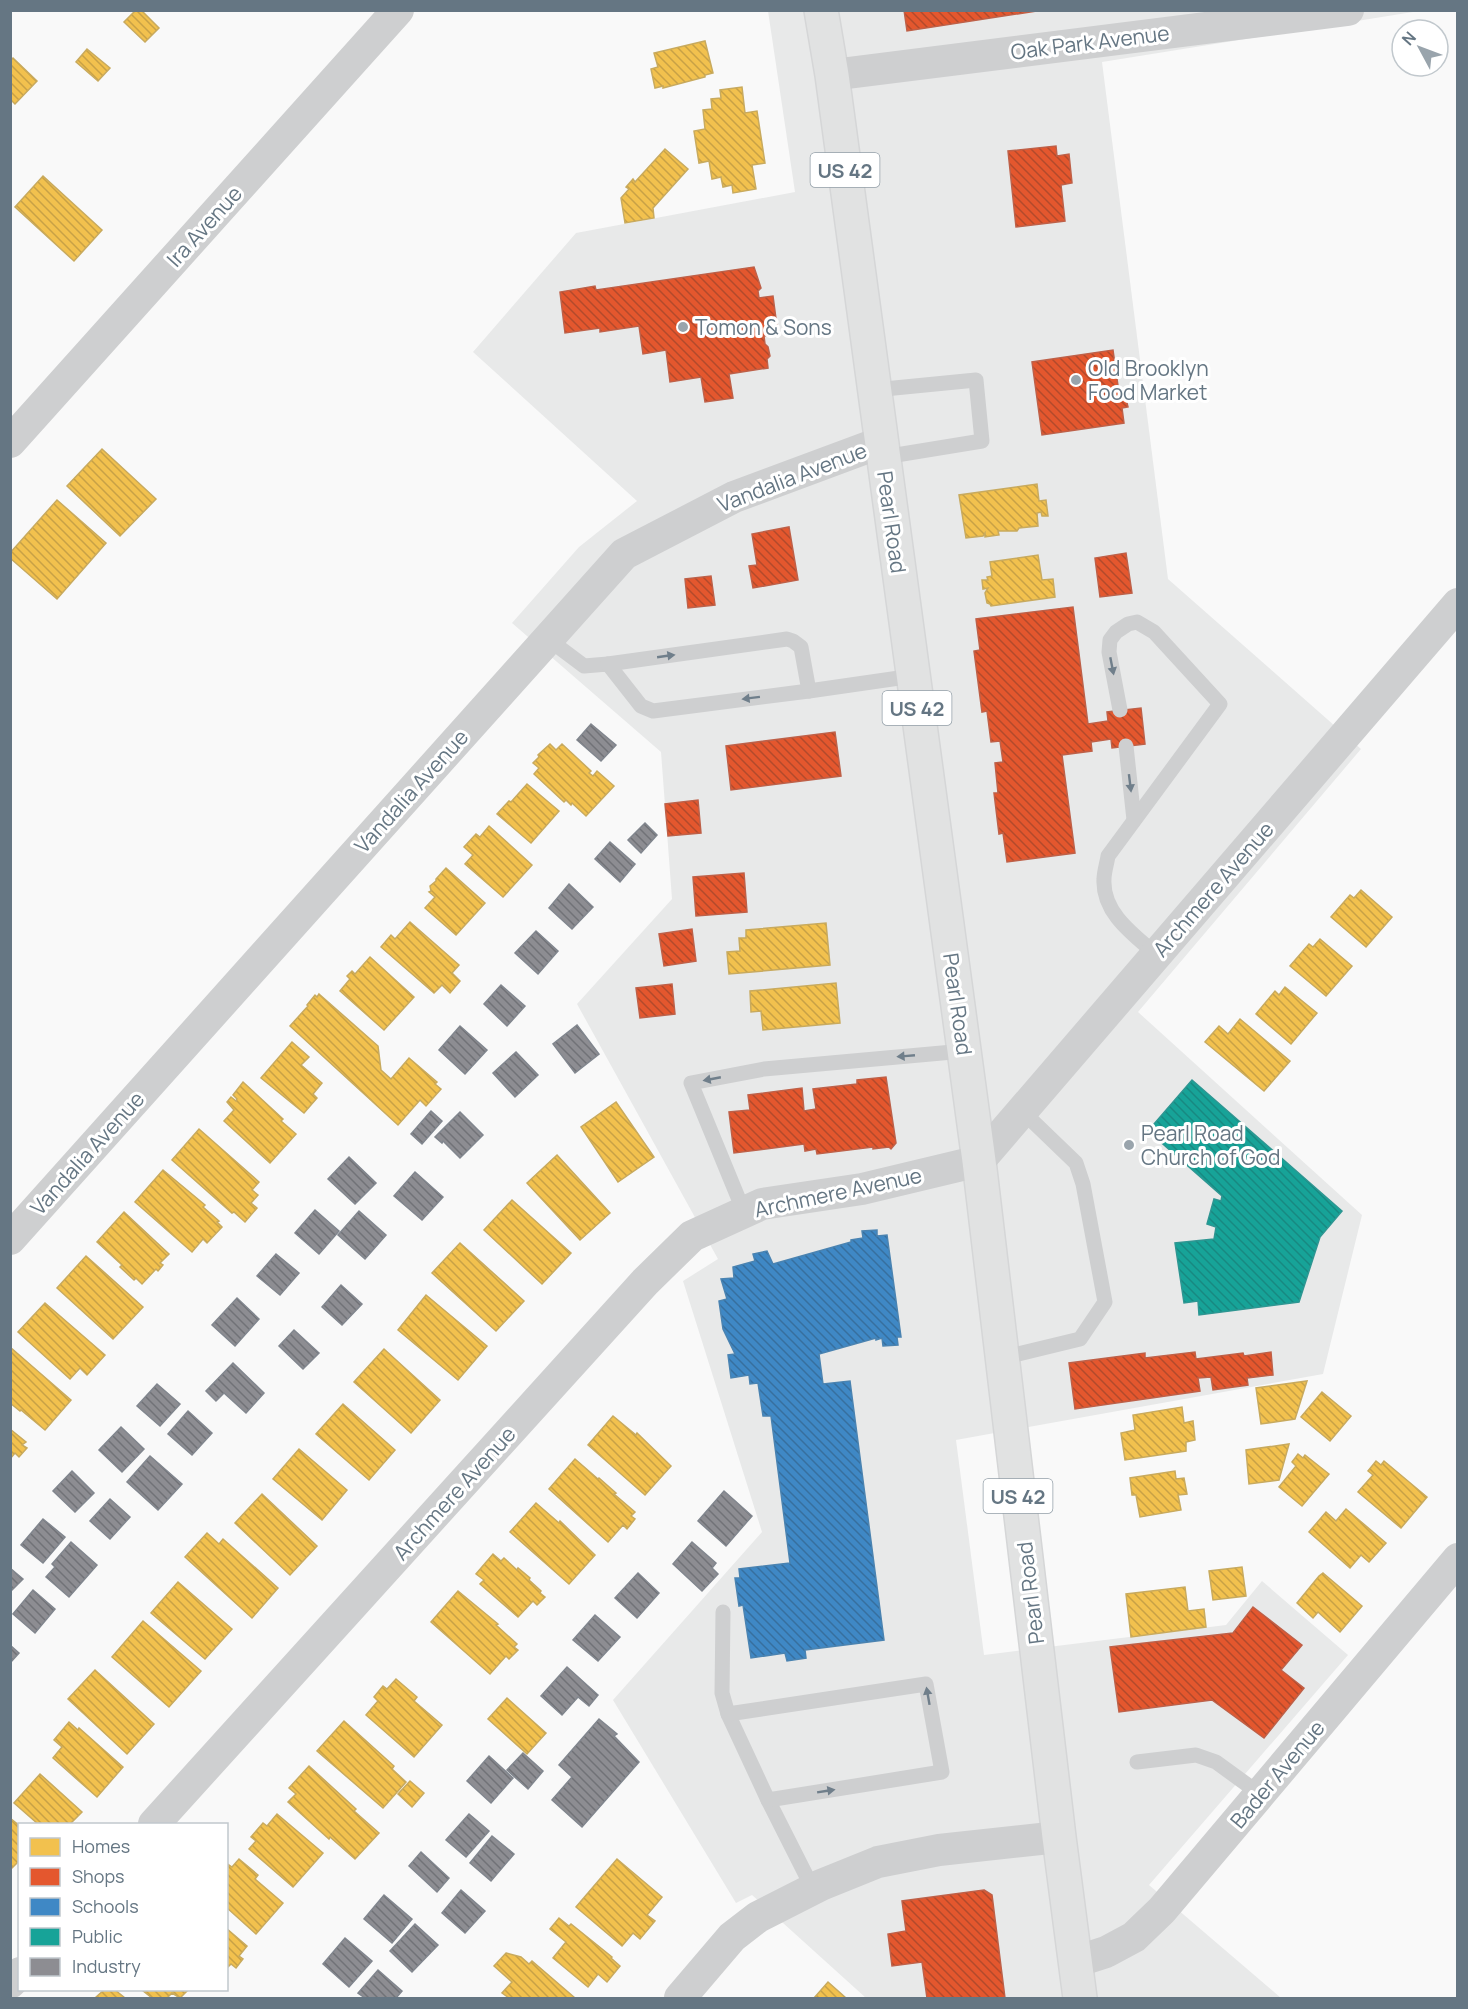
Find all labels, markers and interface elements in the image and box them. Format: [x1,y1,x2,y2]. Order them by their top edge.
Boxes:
street label: Oak Park Avenue [1009,18,1171,66]
north arrow [1390,18,1450,78]
text: N [1397,27,1421,50]
road number: US 42 [810,153,880,187]
street label: Ira Avenue [160,180,248,272]
place label: Tomon & Sons [695,313,832,341]
marker: Tomon & Sons [676,320,690,334]
place label: Old Brooklyn Food Market [1088,354,1209,406]
marker: Old Brooklyn Food Market [1069,373,1083,387]
street label: Vandalia Avenue [713,436,871,518]
street label: Pearl Road [871,469,913,575]
one-way arrow [657,651,676,660]
one-way arrow [1108,656,1117,675]
road number: US 42 [882,691,952,725]
one-way arrow [741,694,760,703]
street label: Vandalia Avenue [348,723,474,859]
one-way arrow [1125,774,1135,793]
street label: Archmere Avenue [1146,815,1280,963]
street label: Pearl Road [937,951,979,1057]
one-way arrow [896,1051,915,1061]
one-way arrow [703,1075,722,1084]
street label: Vandalia Avenue [24,1085,150,1221]
place label: Pearl Road Church of God [1141,1119,1280,1171]
marker: Pearl Road Church of God [1122,1138,1136,1152]
street label: Archmere Avenue [752,1161,924,1223]
street label: Archmere Avenue [387,1420,521,1566]
road number: US 42 [984,1479,1052,1513]
street label: Pearl Road [1010,1540,1050,1646]
one-way arrow [924,1686,933,1705]
street label: Bader Avenue [1224,1714,1330,1834]
one-way arrow [816,1786,835,1795]
legend [18,1823,228,1991]
text: Homes [72,1834,130,1858]
text: Shops [72,1864,124,1888]
text: Schools [72,1894,139,1918]
text: Public [72,1924,123,1948]
text: Industry [72,1954,141,1978]

